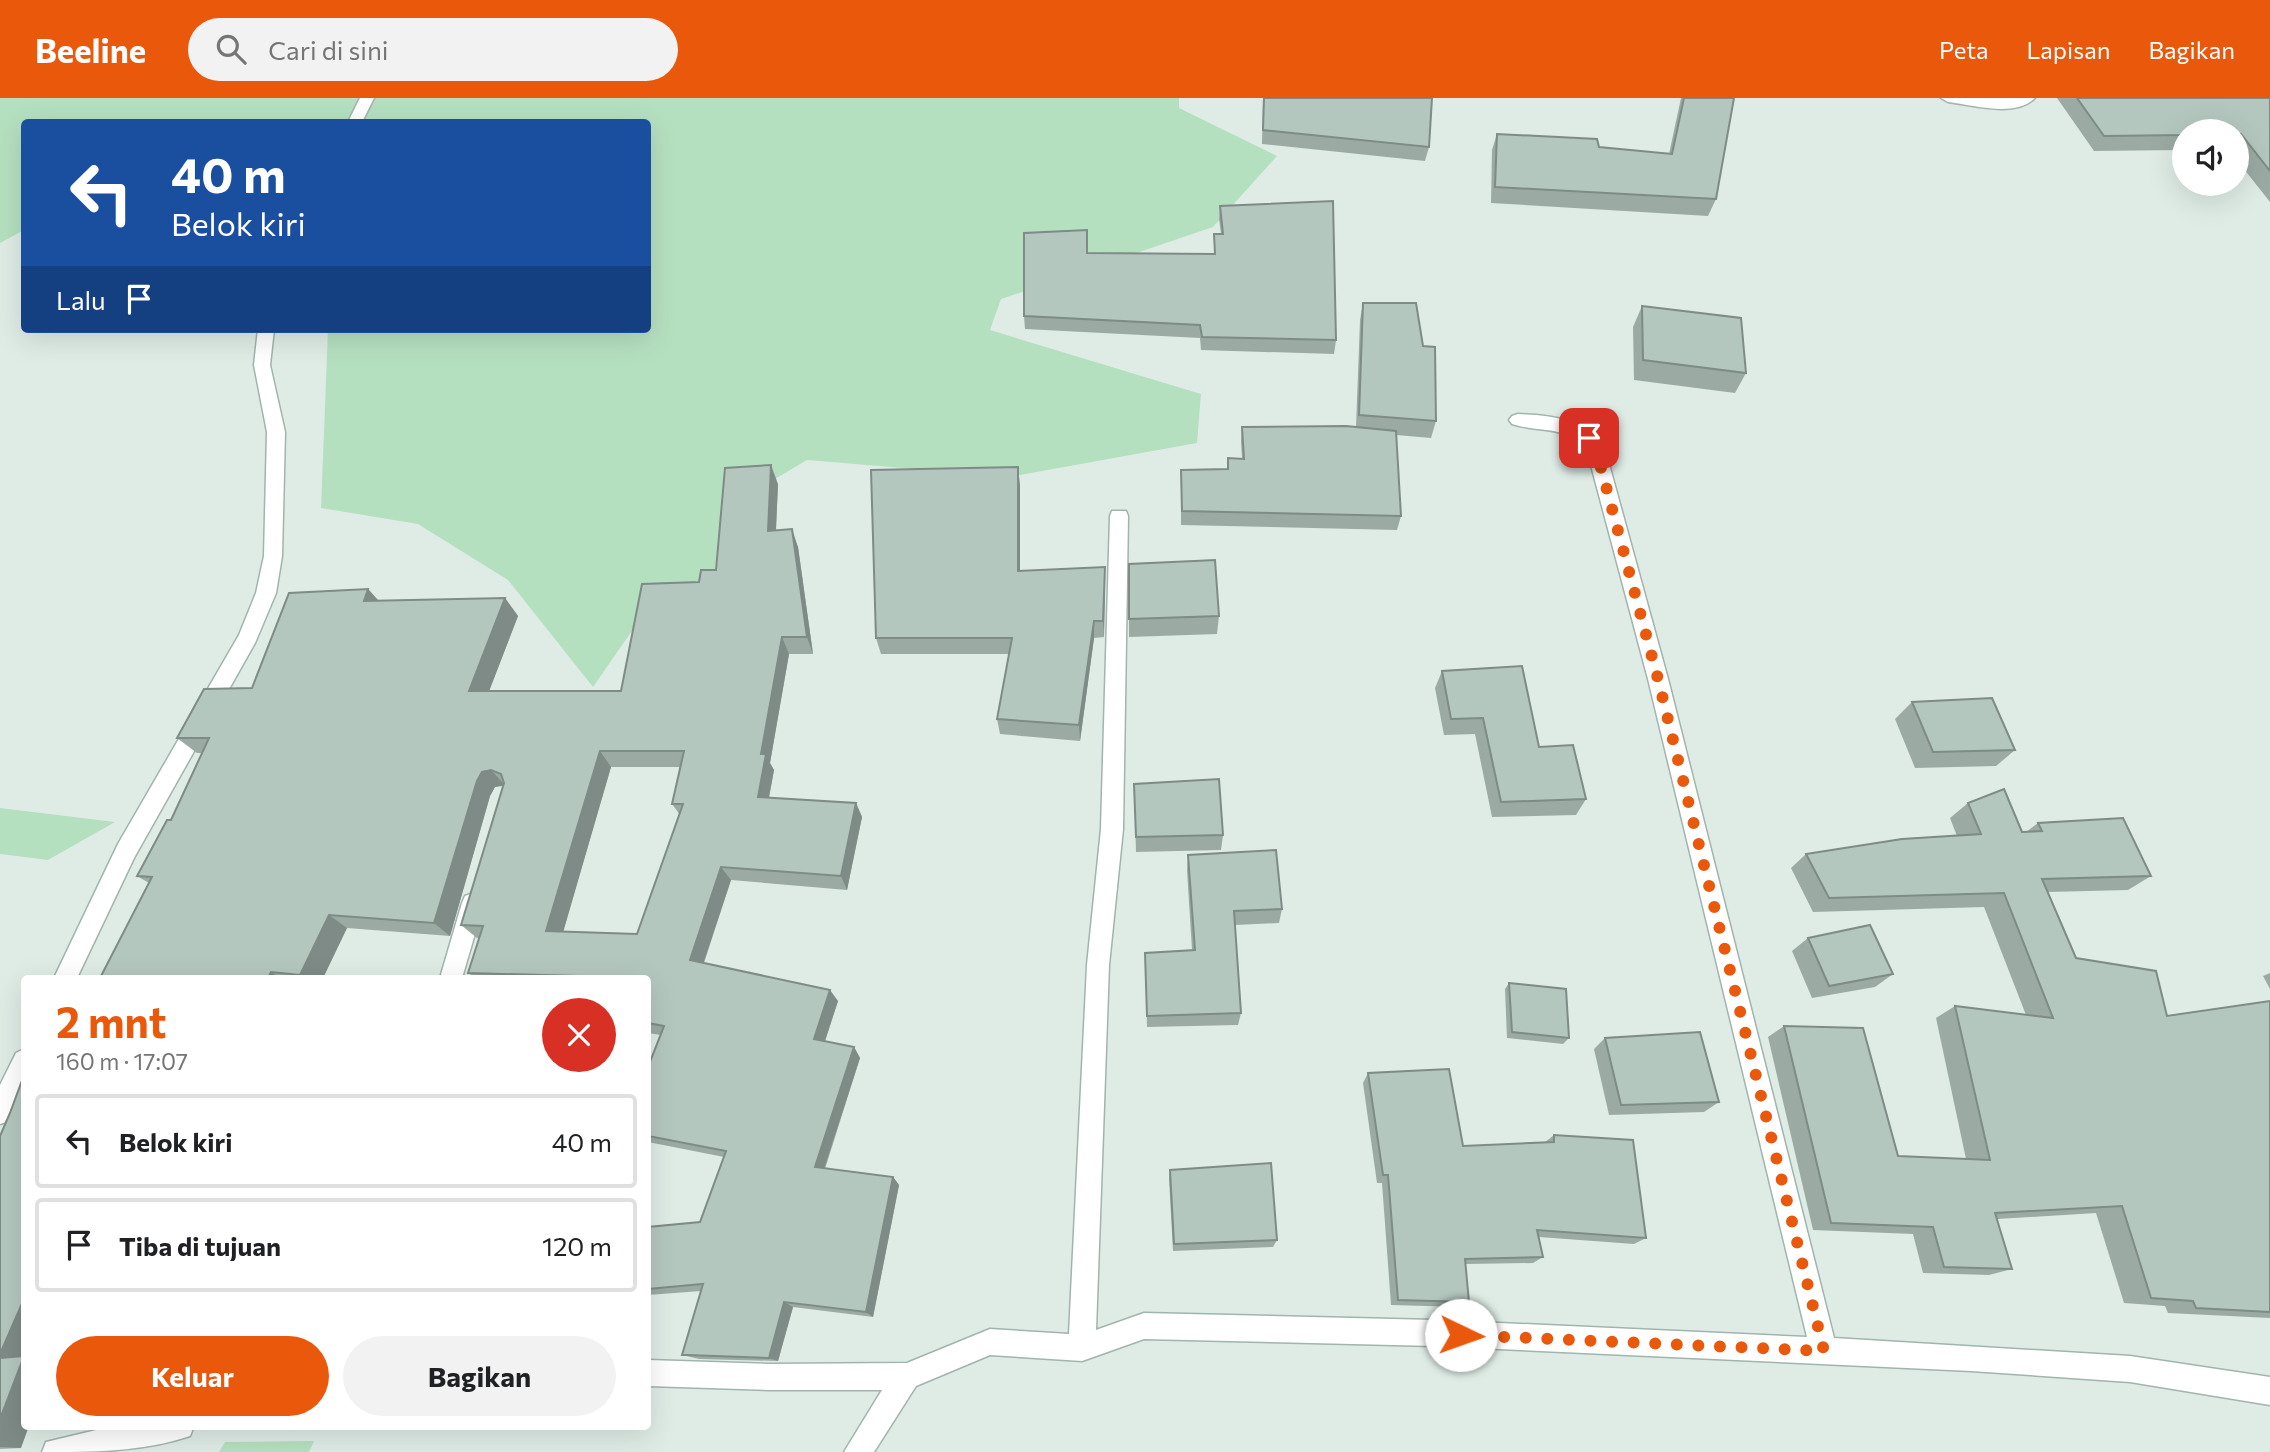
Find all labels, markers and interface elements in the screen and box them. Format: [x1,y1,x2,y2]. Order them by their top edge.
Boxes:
search box [188,18,678,81]
text: Beeline [35,29,146,70]
icon: search [212,30,250,68]
text: Cari di sini [268,34,388,65]
text: Peta [1939,35,1989,64]
text: Lapisan [2027,35,2110,64]
text: Bagikan [2148,35,2235,64]
map controls [2172,119,2249,196]
button: sound [2172,119,2249,196]
text: 40 m [171,143,286,203]
icon: left [56,147,147,238]
text: Belok kiri [171,203,306,243]
icon: arrive [120,280,158,318]
text: Lalu [56,284,106,315]
pin [1559,408,1619,468]
icon: arrive [1570,419,1608,457]
text: 2 mnt [56,995,167,1047]
button: close [542,998,616,1072]
text: 160 m · 17:07 [56,1047,188,1075]
icon: left [60,1122,98,1160]
text: Belok kiri [119,1126,233,1157]
text: 40 m [552,1126,612,1157]
icon: arrive [60,1226,98,1264]
text: Tiba di tujuan [119,1230,281,1261]
text: 120 m [542,1230,612,1261]
position arrow [1424,1298,1498,1372]
button: Keluar [56,1336,329,1416]
button: Bagikan [343,1336,616,1416]

